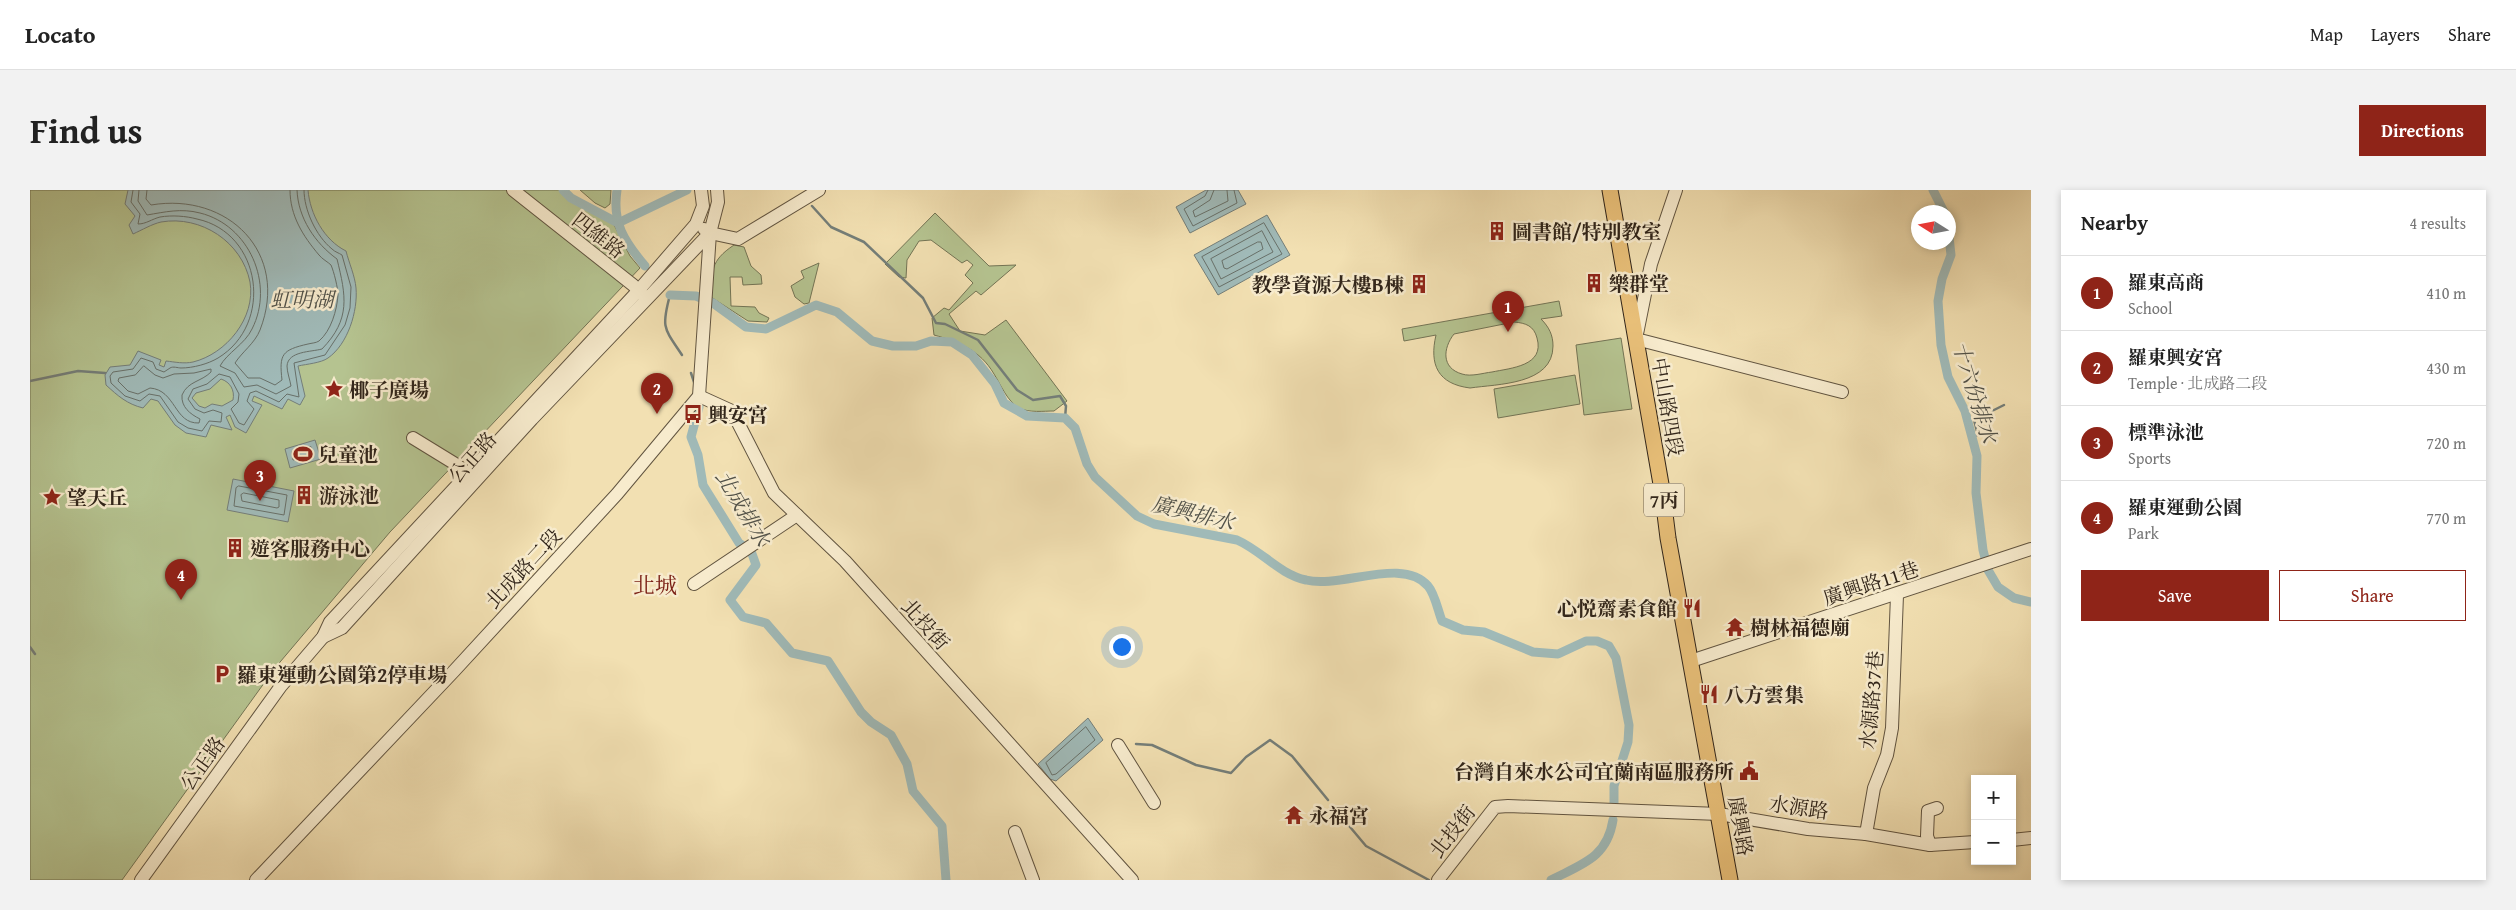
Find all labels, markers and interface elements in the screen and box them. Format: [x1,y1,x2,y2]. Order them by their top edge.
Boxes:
text: Locato [25,17,96,52]
text: Map [2310,21,2343,48]
text: Layers [2371,21,2420,48]
text: Share [2448,21,2491,48]
text: Find us [30,105,143,156]
button: Directions [2359,105,2486,156]
street label: 四維路 [566,205,632,265]
north arrow [1911,205,1956,250]
text: Nearby [2081,207,2148,238]
text: 4 results [2409,211,2466,235]
place label: 圖書館/特別教室 [1512,217,1662,246]
building icon: 圖書館/特別教室 [1486,220,1508,242]
text: 羅東高商 [2128,268,2204,296]
place label: 樂群堂 [1609,269,1669,298]
place label: 教學資源大樓B棟 [1252,270,1404,299]
building icon: 樂群堂 [1583,272,1605,294]
building icon: 教學資源大樓B棟 [1408,273,1430,295]
text: 1 [2093,281,2101,305]
text: 410 m [2426,281,2466,305]
water label: 虹明湖 [271,284,337,315]
pin: 1 [1492,291,1524,332]
text: School [2128,296,2172,320]
water label: 十六份排水 [1945,337,2006,449]
text: 羅東興安宮 [2128,343,2223,371]
street label: 中山路四段 [1645,355,1691,459]
text: 2 [2093,356,2101,380]
text: 430 m [2426,356,2466,380]
text: Temple · 北成路二段 [2128,371,2267,395]
pin: 2 [641,373,673,414]
place label: 椰子廣場 [349,375,429,404]
place icon: 椰子廣場 [323,378,345,400]
place label: 興安宮 [708,400,768,429]
bus stop icon: 興安宮 [682,403,704,425]
text: 標準泳池 [2128,418,2204,446]
street label: 公正路 [441,425,503,489]
text: 3 [2093,431,2101,455]
text: 720 m [2426,431,2466,455]
place label: 兒童池 [318,440,378,469]
sports icon: 兒童池 [292,443,314,465]
text: Sports [2128,446,2171,470]
pin: 3 [244,460,276,501]
water label: 北成排水 [708,464,779,554]
place label: 游泳池 [319,481,379,510]
place label: 望天丘 [67,483,127,512]
building icon: 游泳池 [293,484,315,506]
road number: 7丙 [1644,484,1684,516]
place icon: 望天丘 [41,486,63,508]
water label: 廣興排水 [1148,488,1239,539]
text: 羅東運動公園 [2128,493,2242,521]
text: 4 [2093,506,2101,530]
text: 770 m [2426,506,2466,530]
text: Park [2128,521,2159,545]
street label: 北成路二段 [478,522,568,614]
place label: 遊客服務中心 [250,534,370,563]
building icon: 遊客服務中心 [224,537,246,559]
street label: 廣興路11巷 [1819,554,1923,612]
pin: 4 [165,559,197,600]
district label: 北城 [633,569,677,601]
button: Save [2081,570,2269,621]
button: Share [2279,570,2466,621]
street label: 北投街 [895,592,957,656]
place label: 心悦齋素食館 [1557,594,1677,623]
restaurant icon: 心悦齋素食館 [1681,597,1703,619]
place label: 樹林福德廟 [1750,613,1850,642]
temple icon: 樹林福德廟 [1724,616,1746,638]
your location [1109,634,1135,660]
street label: 水源路37巷 [1852,649,1890,751]
place label: 羅東運動公園第2停車場 [237,660,447,689]
parking icon: 羅東運動公園第2停車場 [211,663,233,685]
place label: 八方雲集 [1724,680,1804,709]
restaurant icon: 八方雲集 [1698,683,1720,705]
street label: 公正路 [173,730,231,796]
place label: 台灣自來水公司宜蘭南區服務所 [1454,757,1734,786]
public building icon: 台灣自來水公司宜蘭南區服務所 [1738,760,1760,782]
map controls [1971,775,2016,865]
button: + [1971,775,2016,820]
street label: 水源路 [1767,788,1831,826]
street label: 廣興路 [1722,794,1760,858]
street label: 北投街 [1422,798,1482,864]
place label: 永福宮 [1309,801,1369,830]
temple icon: 永福宮 [1283,804,1305,826]
button: − [1971,820,2016,865]

